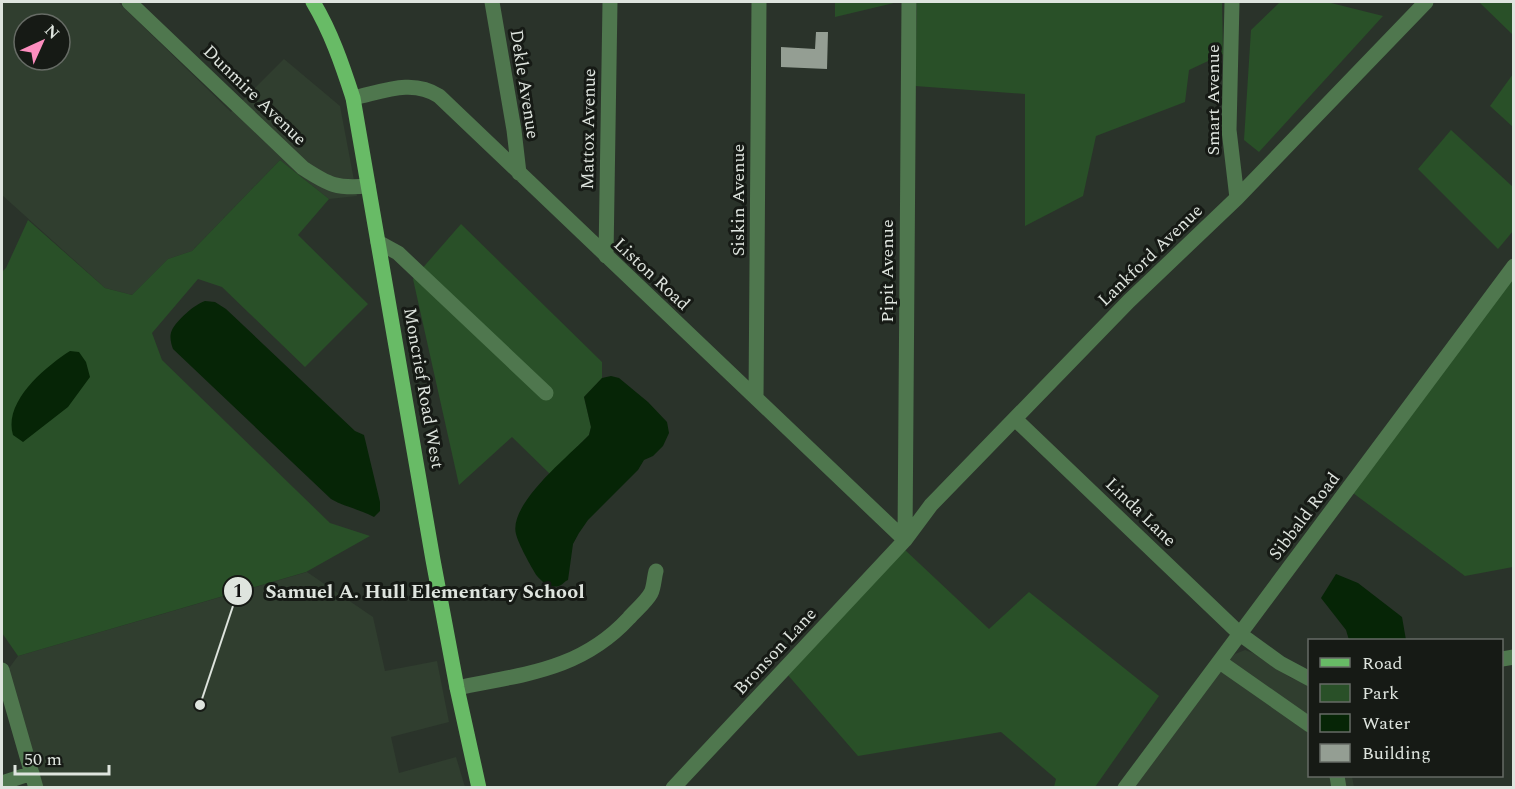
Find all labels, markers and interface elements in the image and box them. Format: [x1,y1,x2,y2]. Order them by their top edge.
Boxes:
north arrow [12,12,72,72]
text: N [39,19,65,45]
street label: Dekle Avenue [503,27,546,141]
street label: Dunmire Avenue [197,39,313,152]
street label: Smart Avenue [1200,44,1227,156]
street label: Mattox Avenue [574,68,603,190]
street label: Siskin Avenue [725,144,752,256]
street label: Lankford Avenue [1092,198,1209,313]
street label: Pipit Avenue [874,219,901,323]
street label: Liston Road [607,232,696,317]
street label: Moncrief Road West [396,305,451,471]
street label: Sibbald Road [1262,466,1347,566]
street label: Linda Lane [1099,471,1182,553]
callout: Samuel A. Hull Elementary School [223,572,597,610]
text: Samuel A. Hull Elementary School [265,577,585,607]
text: 1 [233,578,243,605]
street label: Bronson Lane [728,602,823,701]
legend [1308,639,1503,777]
text: Road [1362,650,1403,677]
text: Park [1362,680,1399,707]
text: Water [1362,710,1410,737]
scale bar [15,738,110,776]
text: Building [1362,740,1431,767]
text: 50 m [24,746,62,773]

